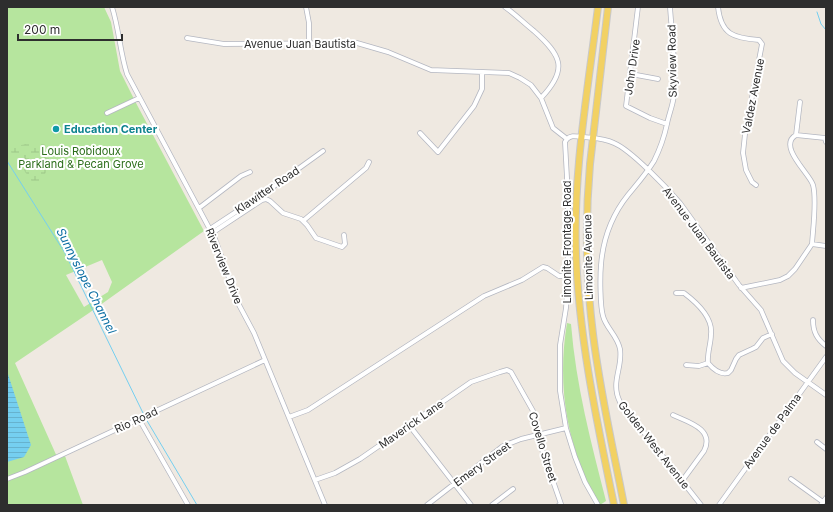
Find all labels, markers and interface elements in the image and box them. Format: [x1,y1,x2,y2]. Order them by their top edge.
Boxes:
scale bar [18,16,122,42]
text: 200 m [24,22,60,37]
street label: Skyview Road [664,24,680,98]
street label: Avenue Juan Bautista [244,37,356,51]
street label: John Drive [621,38,643,96]
street label: Valdez Avenue [739,57,767,135]
place label: Education Center [64,122,158,136]
marker: Education Center [51,124,61,134]
park label: Louis Robidoux Parkland & Pecan Grove [18,144,144,171]
street label: Klawitter Road [232,163,302,217]
street label: Limonite Frontage Road [560,180,574,304]
street label: Avenue Juan Bautista [660,184,738,282]
street label: Limonite Avenue [580,214,596,300]
water label: Sunnyslope Channel [53,225,120,336]
street label: Riverview Drive [202,226,246,306]
street label: Avenue de Palma [740,391,804,471]
street label: Maverick Lane [376,396,446,452]
street label: Golden West Avenue [615,398,693,492]
street label: Rio Road [112,404,160,436]
street label: Covello Street [526,410,560,484]
street label: Emery Street [451,438,514,489]

